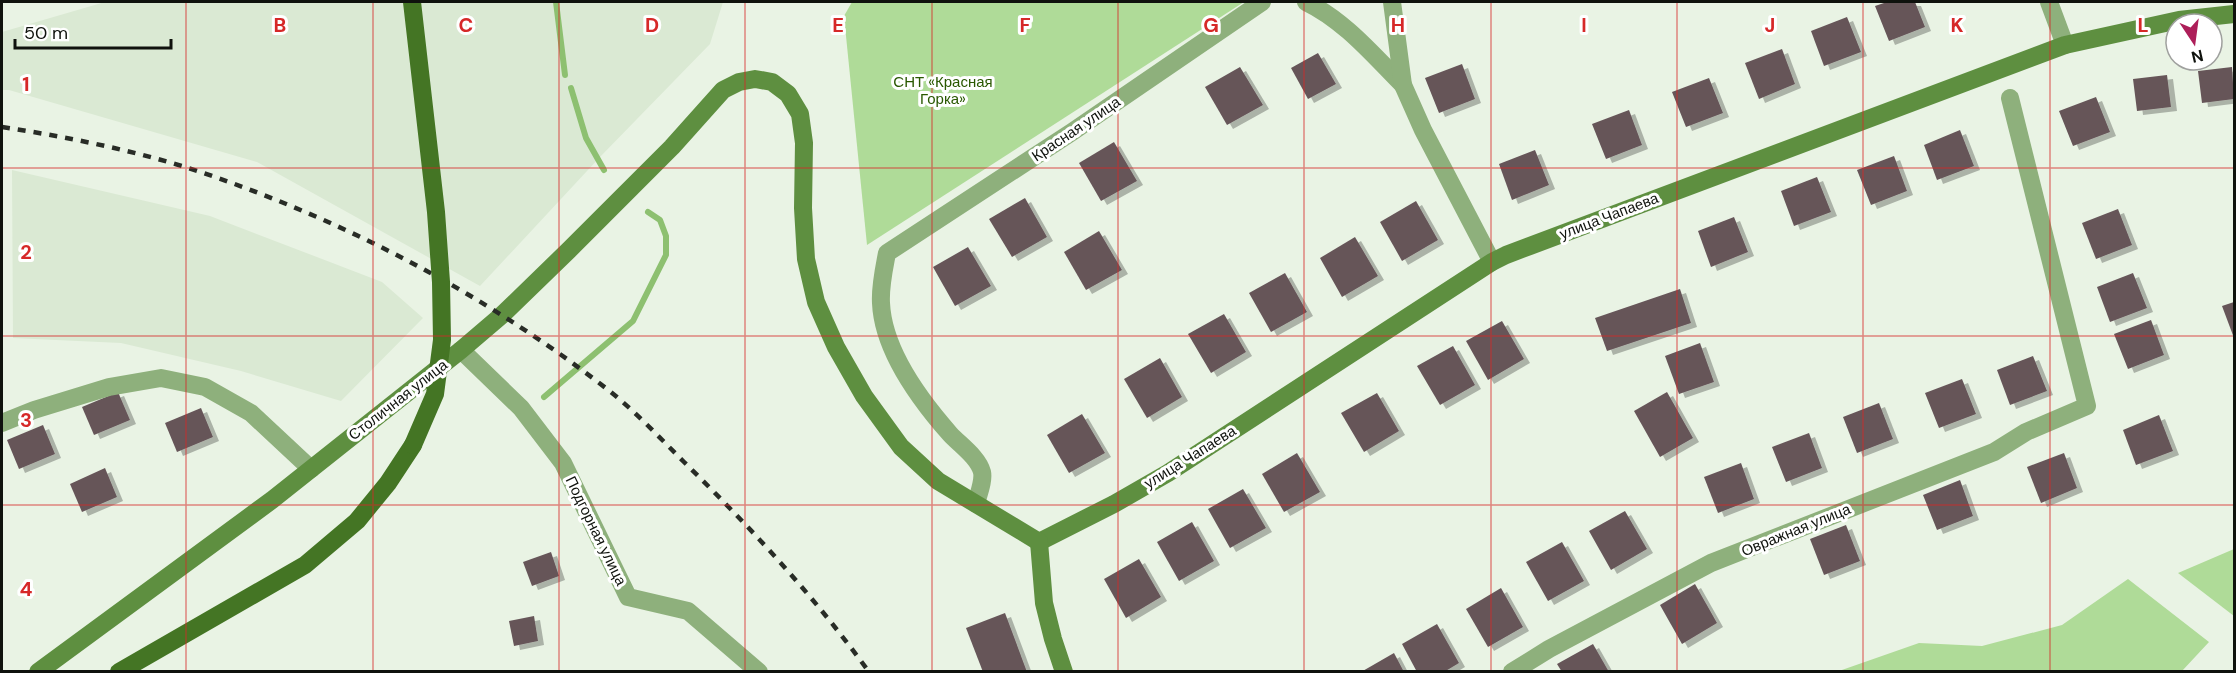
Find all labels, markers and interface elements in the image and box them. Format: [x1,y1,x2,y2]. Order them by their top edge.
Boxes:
scale bar [15,12,171,50]
text: B [274,12,286,38]
text: C [459,12,473,38]
text: D [645,12,659,38]
text: E [832,12,844,38]
text: F [1019,12,1031,38]
text: G [1203,12,1219,38]
text: H [1391,12,1405,38]
text: I [1581,12,1587,38]
text: J [1765,12,1775,38]
text: K [1950,12,1964,38]
text: L [2137,12,2149,38]
north arrow [2164,12,2224,72]
text: 50 m [24,21,68,45]
text: N [2189,45,2205,68]
text: 1 [22,71,30,97]
park label: СНТ «Красная Горка» [893,72,993,109]
street label: Красная улица [1028,92,1125,166]
street label: улица Чапаева [1557,188,1662,244]
text: 2 [20,239,32,265]
street label: Столичная улица [344,355,452,445]
text: 3 [20,407,32,433]
street label: улица Чапаева [1140,420,1240,493]
street label: Подгорная улица [561,473,631,590]
street label: Овражная улица [1738,499,1854,561]
text: 4 [20,576,33,602]

